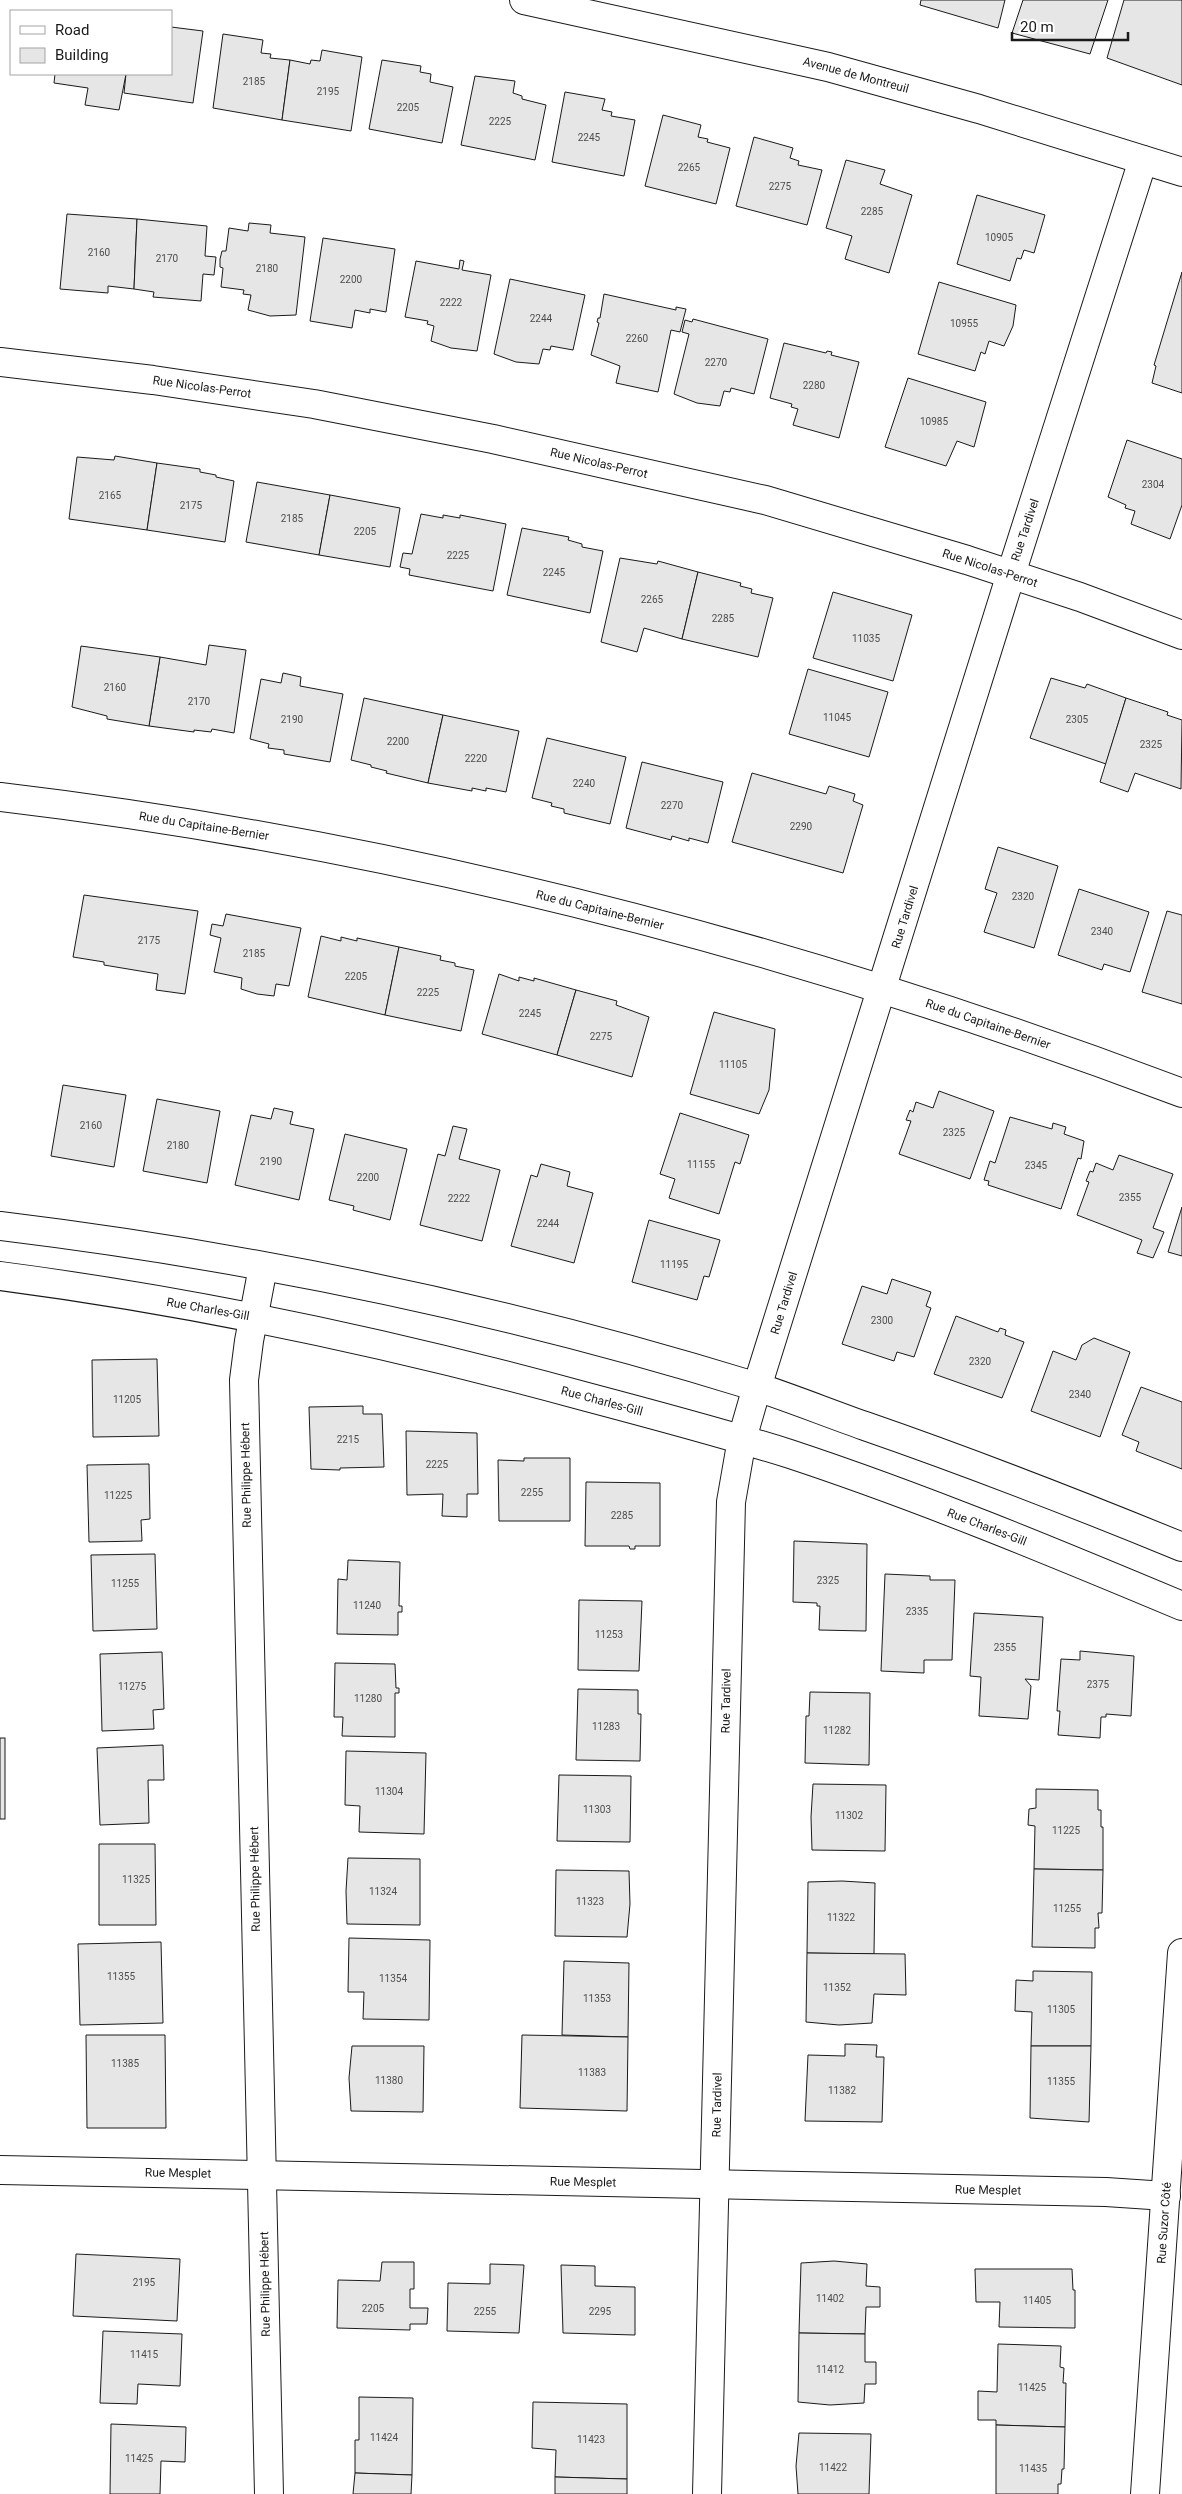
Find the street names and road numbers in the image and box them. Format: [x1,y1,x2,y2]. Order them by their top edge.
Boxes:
street label: Avenue de Montreuil [802,54,910,96]
street label: Rue Nicolas-Perrot [152,373,252,401]
street label: Rue Nicolas-Perrot [549,445,649,481]
street label: Rue Tardivel [1008,497,1042,563]
street label: Rue Nicolas-Perrot [940,546,1040,590]
street label: Rue du Capitaine-Bernier [138,809,270,843]
street label: Rue Tardivel [889,884,921,950]
street label: Rue du Capitaine-Bernier [535,887,665,933]
street label: Rue du Capitaine-Bernier [924,996,1052,1052]
street label: Rue Tardivel [768,1270,800,1336]
street label: Rue Charles-Gill [165,1295,251,1323]
street label: Rue Charles-Gill [560,1383,644,1419]
street label: Rue Philippe Hébert [238,1422,254,1528]
street label: Rue Charles-Gill [945,1505,1029,1549]
street label: Rue Tardivel [718,1668,734,1734]
street label: Rue Philippe Hébert [247,1826,263,1932]
street label: Rue Tardivel [709,2072,725,2138]
street label: Rue Mesplet [145,2165,211,2181]
street label: Rue Mesplet [550,2174,616,2190]
street label: Rue Mesplet [955,2182,1021,2198]
street label: Rue Suzor Côté [1154,2182,1174,2264]
street label: Rue Philippe Hébert [257,2231,273,2337]

